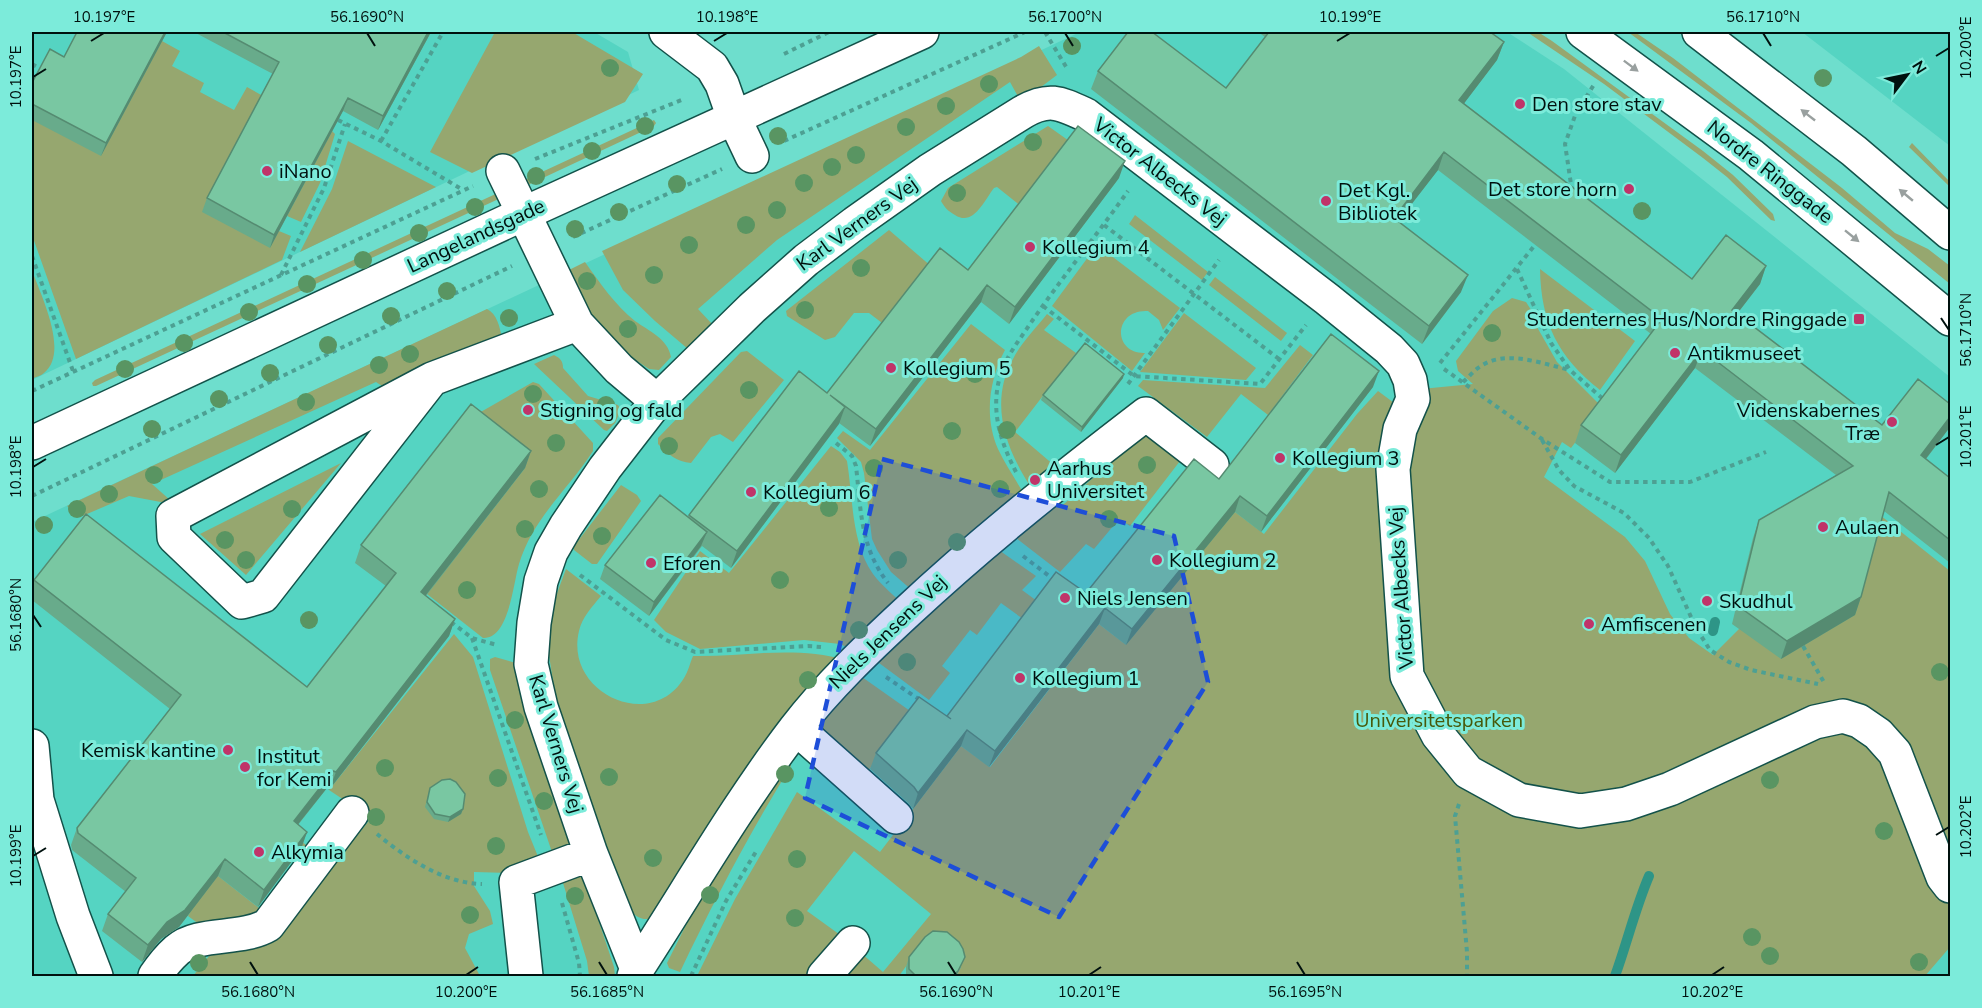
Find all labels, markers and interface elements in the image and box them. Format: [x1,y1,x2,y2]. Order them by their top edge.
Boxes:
text: 10.197°E [73,7,135,27]
text: 56.1690°N [330,7,404,27]
text: 10.198°E [696,7,758,27]
text: 56.1700°N [1028,7,1102,27]
text: 10.199°E [1319,7,1381,27]
text: 56.1710°N [1726,7,1800,27]
text: 10.200°E [1956,17,1976,79]
north arrow [1877,45,1937,105]
text: 10.197°E [6,46,26,108]
text: N [1906,57,1931,78]
one-way arrow [1623,59,1639,72]
place label: Den store stav [1532,91,1662,118]
marker: Den store stav [1513,97,1527,111]
one-way arrow [1800,109,1816,122]
street label: Victor Albecks Vej [1087,111,1232,233]
street label: Nordre Ringgade [1701,114,1839,230]
place label: iNano [279,158,332,185]
marker: iNano [260,164,274,178]
street label: Karl Verners Vej [791,171,923,277]
place label: Det store horn [1488,176,1617,203]
place label: Det Kgl. Bibliotek [1338,177,1418,227]
marker: Det store horn [1622,182,1636,196]
one-way arrow [1899,189,1914,202]
street label: Langelandsgade [403,192,549,280]
marker: Det Kgl. Bibliotek [1319,194,1333,208]
one-way arrow [1844,230,1859,242]
place label: Kollegium 4 [1042,234,1150,261]
marker: Kollegium 4 [1023,240,1037,254]
text: 56.1710°N [1956,293,1976,367]
place label: Studenternes Hus/Nordre Ringgade [1527,306,1847,333]
marker: Studenternes Hus/Nordre Ringgade [1852,312,1866,326]
place label: Antikmuseet [1687,340,1802,367]
marker: Antikmuseet [1668,346,1682,360]
place label: Kollegium 5 [903,355,1011,382]
marker: Kollegium 5 [884,361,898,375]
place label: Stigning og fald [540,397,682,424]
place label: Videnskabernes Træ [1736,397,1880,447]
marker: Stigning og fald [521,403,535,417]
text: 10.201°E [1956,406,1976,468]
marker: Videnskabernes Træ [1885,415,1899,429]
text: 10.198°E [6,436,26,498]
place label: Kollegium 3 [1292,445,1400,472]
marker: Kollegium 3 [1273,451,1287,465]
place label: Aarhus Universitet [1047,455,1145,505]
marker: Aarhus Universitet [1028,473,1042,487]
place label: Kollegium 6 [763,479,871,506]
marker: Kollegium 6 [744,485,758,499]
street label: Victor Albecks Vej [1382,506,1420,671]
place label: Aulaen [1835,514,1899,541]
marker: Aulaen [1816,520,1830,534]
place label: Kollegium 2 [1169,547,1277,574]
place label: Eforen [663,550,721,577]
marker: Kollegium 2 [1150,553,1164,567]
marker: Eforen [644,556,658,570]
street label: Niels Jensens Vej [823,569,953,695]
text: 56.1680°N [6,578,26,652]
place label: Niels Jensen [1077,585,1188,612]
place label: Skudhul [1719,588,1793,615]
marker: Niels Jensen [1058,591,1072,605]
marker: Skudhul [1700,594,1714,608]
place label: Amfiscenen [1601,611,1707,638]
marker: Amfiscenen [1582,617,1596,631]
place label: Kollegium 1 [1032,665,1140,692]
street label: Karl Verners Vej [522,671,590,817]
marker: Kollegium 1 [1013,671,1027,685]
park label: Universitetsparken [1355,707,1523,734]
place label: Kemisk kantine [81,737,216,764]
marker: Kemisk kantine [221,743,235,757]
place label: Institut for Kemi [257,743,331,793]
marker: Institut for Kemi [238,760,252,774]
text: 10.202°E [1956,796,1976,858]
text: 10.199°E [6,825,26,887]
place label: Alkymia [271,839,344,866]
marker: Alkymia [252,845,266,859]
text: 56.1680°N [221,982,295,1002]
text: 10.200°E [435,982,497,1002]
text: 56.1685°N [570,982,644,1002]
text: 56.1690°N [919,982,993,1002]
text: 10.201°E [1058,982,1120,1002]
text: 56.1695°N [1268,982,1342,1002]
text: 10.202°E [1681,982,1743,1002]

